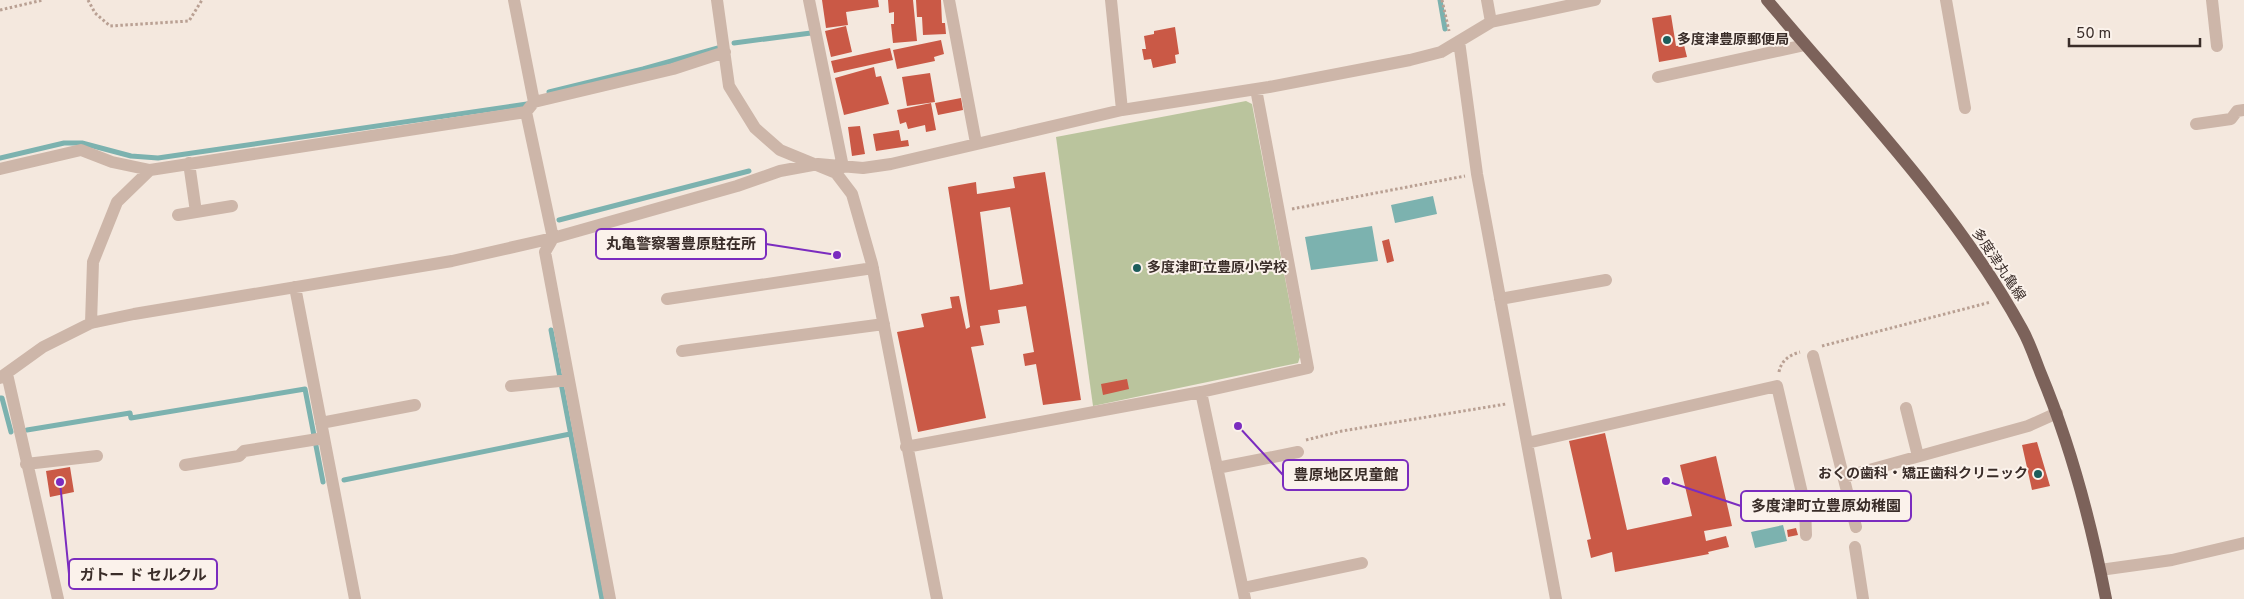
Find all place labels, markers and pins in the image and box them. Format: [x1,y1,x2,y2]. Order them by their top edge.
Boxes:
place label: 多度津豊原郵便局 [1677,31,1789,49]
marker: 多度津豊原郵便局 [1661,34,1673,46]
callout: 丸亀警察署豊原駐在所 [596,229,766,259]
place label: 多度津町立豊原小学校 [1147,259,1287,277]
marker: 多度津町立豊原小学校 [1131,262,1143,274]
callout: 豊原地区児童館 [1283,460,1408,490]
place label: おくの歯科・矯正歯科クリニック [1818,466,2028,483]
marker: おくの歯科・矯正歯科クリニック [2032,468,2044,480]
callout: 多度津町立豊原幼稚園 [1741,491,1911,521]
callout: ガトー ド セルクル [69,559,217,589]

